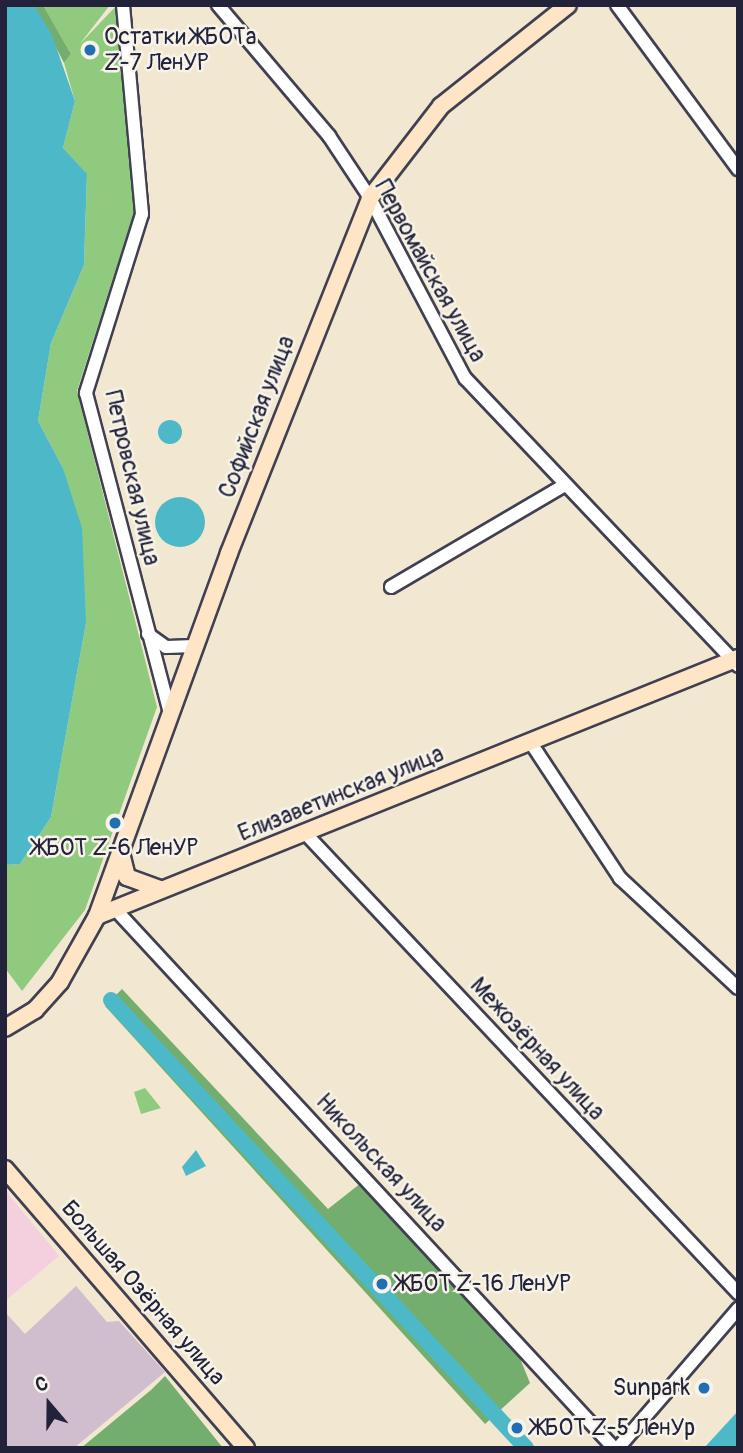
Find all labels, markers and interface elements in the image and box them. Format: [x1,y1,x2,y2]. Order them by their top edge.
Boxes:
place label: Остатки ЖБОТа Z-7 ЛенУР [104,23,256,77]
marker: Остатки ЖБОТа Z-7 ЛенУР [82,42,98,58]
street label: Первомайская улица [369,175,491,367]
street label: Софийская улица [213,332,301,502]
street label: Петровская улица [98,388,166,568]
street label: Елизаветинская улица [234,740,448,848]
marker: ЖБОТ Z-6 ЛенУР [107,815,123,831]
place label: ЖБОТ Z-6 ЛенУР [32,834,198,862]
street label: Межозёрная улица [464,972,610,1126]
street label: Никольская улица [310,1088,452,1238]
street label: Большая Озёрная улица [55,1195,231,1391]
place label: ЖБОТ Z-16 ЛенУР [396,1270,571,1298]
marker: ЖБОТ Z-16 ЛенУР [374,1276,390,1292]
north arrow [14,1369,84,1439]
text: С [32,1371,51,1398]
place label: Sunpark [613,1374,690,1402]
marker: Sunpark [696,1380,712,1396]
place label: ЖБОТ Z-5 ЛенУр [531,1414,695,1442]
marker: ЖБОТ Z-5 ЛенУр [509,1420,525,1436]

